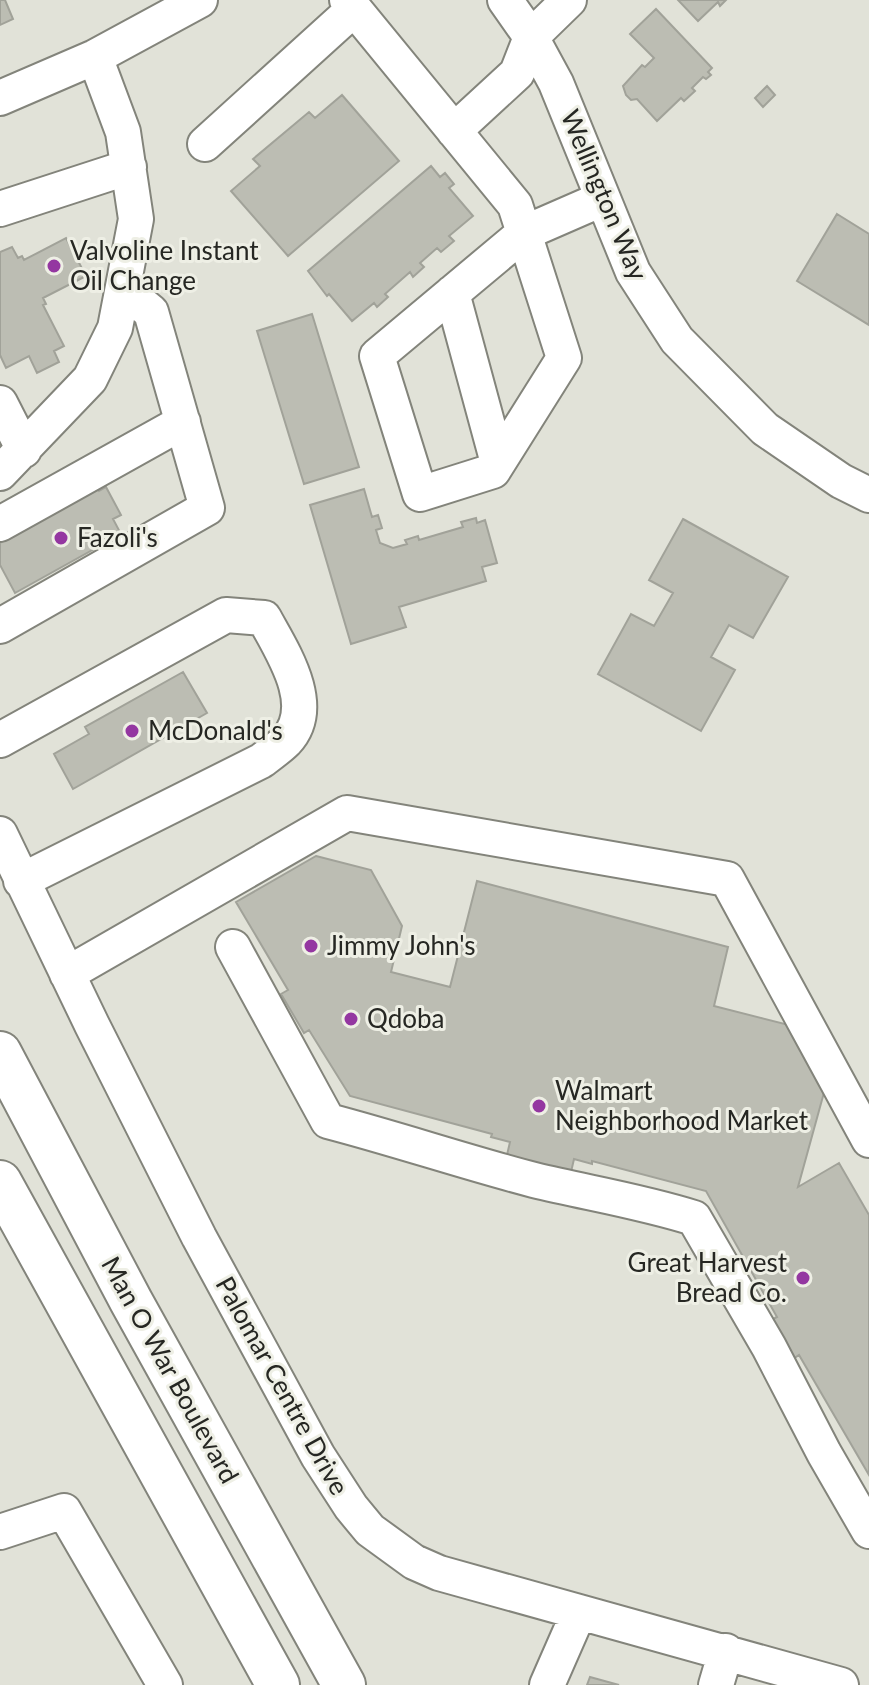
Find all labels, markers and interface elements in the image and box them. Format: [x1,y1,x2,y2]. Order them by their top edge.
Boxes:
street label: Wellington Way [555,105,655,285]
place label: Valvoline Instant Oil Change [70,234,259,296]
marker: Valvoline Instant Oil Change [45,257,63,275]
place label: Fazoli's [77,521,158,553]
marker: Fazoli's [52,529,70,547]
place label: McDonald's [148,714,283,746]
marker: McDonald's [123,722,141,740]
place label: Jimmy John's [327,929,475,961]
marker: Jimmy John's [302,937,320,955]
place label: Qdoba [367,1002,444,1034]
marker: Qdoba [342,1010,360,1028]
place label: Walmart Neighborhood Market [555,1074,809,1136]
marker: Walmart Neighborhood Market [530,1097,548,1115]
place label: Great Harvest Bread Co. [628,1246,788,1308]
street label: Man O War Boulevard [95,1251,246,1488]
marker: Great Harvest Bread Co. [794,1269,812,1287]
street label: Palomar Centre Drive [210,1271,356,1500]

